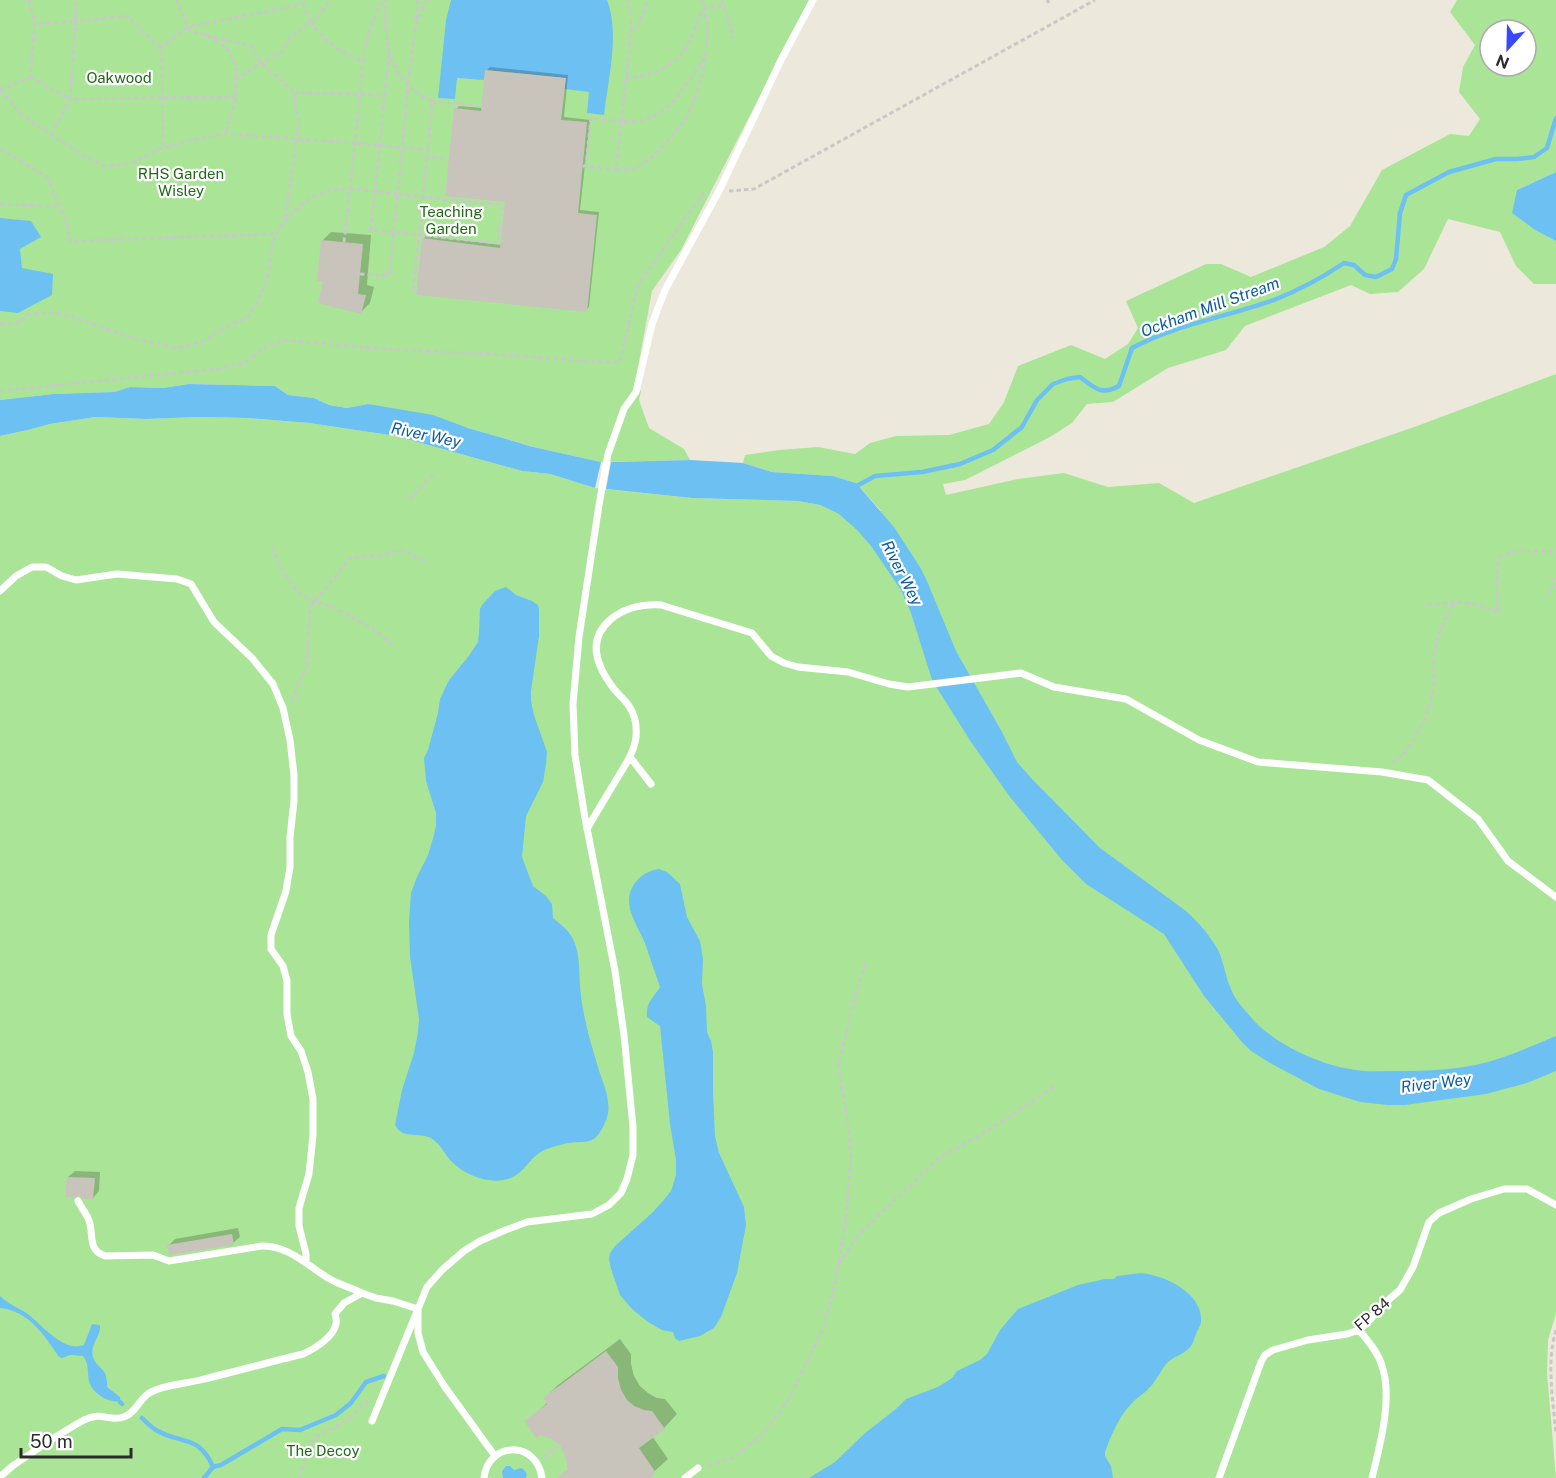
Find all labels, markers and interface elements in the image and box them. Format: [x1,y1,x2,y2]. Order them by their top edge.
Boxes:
north arrow [1478,18,1538,78]
text: N [1493,50,1512,73]
park label: Oakwood [86,69,152,86]
park label: RHS Garden Wisley [138,165,224,199]
park label: Teaching Garden [419,203,483,237]
water label: Ockham Mill Stream [1138,273,1282,341]
water label: River Wey [389,418,463,452]
water label: River Wey [878,537,927,610]
water label: River Wey [1400,1069,1473,1097]
street label: FP 84 [1351,1294,1393,1334]
scale bar [21,1421,130,1459]
text: 50 m [30,1431,73,1452]
park label: The Decoy [286,1442,360,1459]

